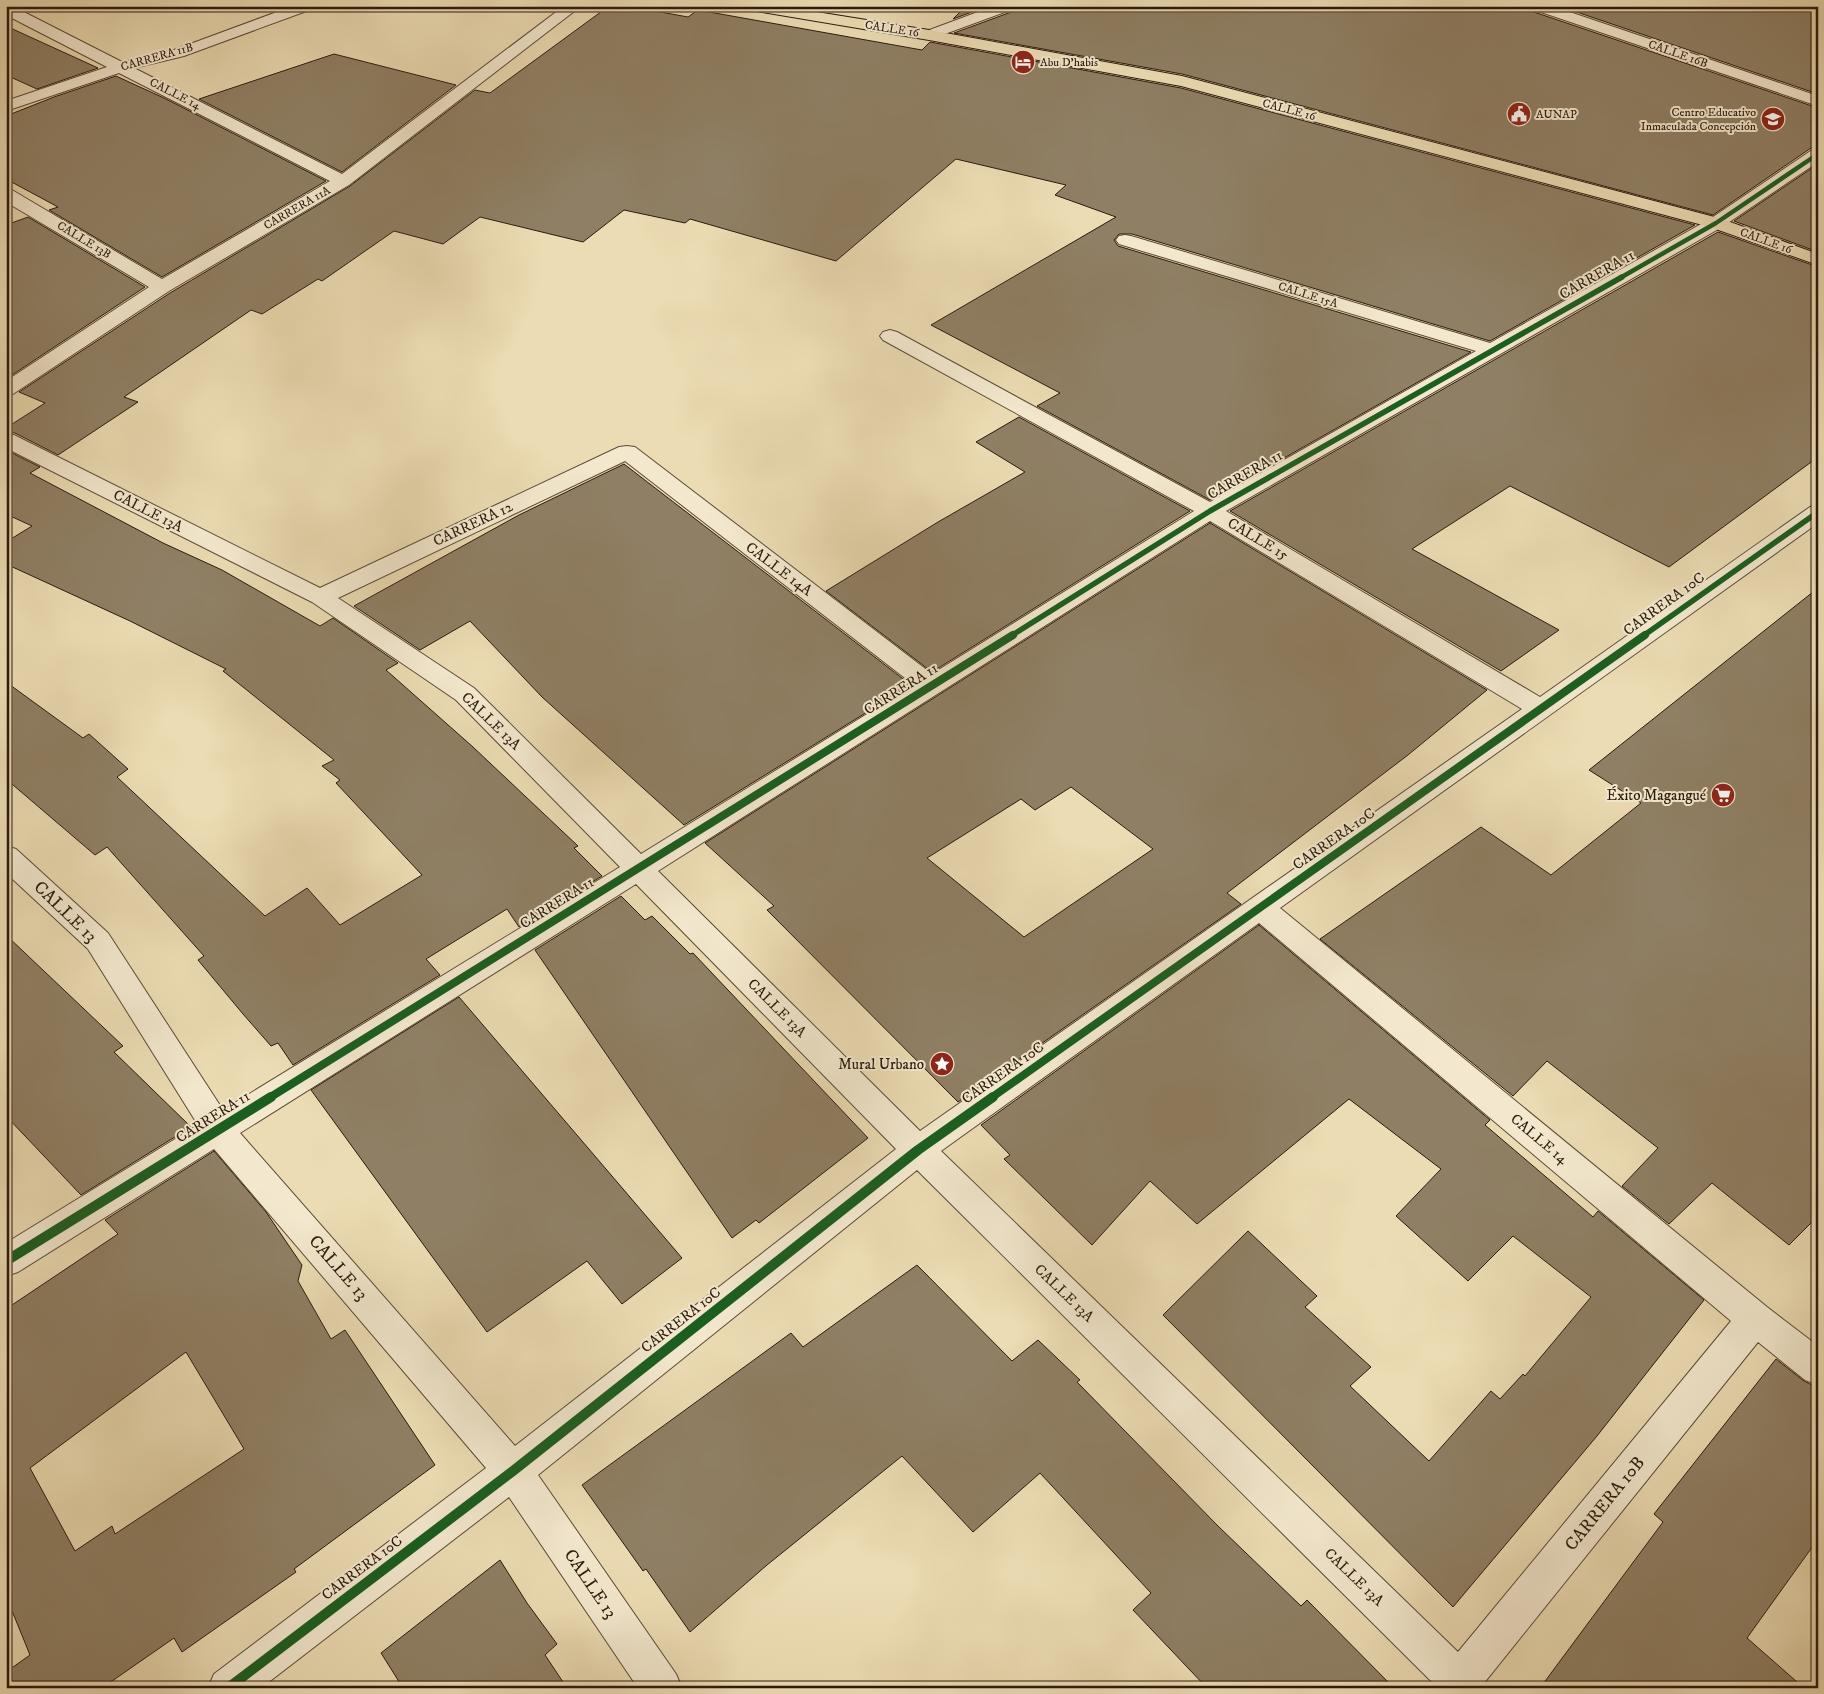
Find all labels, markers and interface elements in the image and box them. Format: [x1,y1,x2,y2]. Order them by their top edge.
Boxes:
street label: CALLE 16 [864,17,921,41]
street label: CALLE 16B [1646,37,1710,71]
street label: CARRERA 11B [119,39,195,75]
hotel icon: Abu D'habis [1010,49,1036,75]
place label: Abu D'habis [1040,55,1098,70]
street label: CALLE 14 [147,75,204,114]
street label: CALLE 16 [1261,96,1318,125]
public building icon: AUNAP [1506,101,1532,127]
place label: Centro Educativo Inmaculada Concepción [1641,105,1757,134]
school or university icon: Centro Educativo Inmaculada Concepción [1760,106,1786,132]
place label: AUNAP [1536,107,1577,122]
street label: CARRERA 11A [261,183,333,233]
street label: CALLE 13B [54,218,114,262]
street label: CALLE 16 [1738,225,1795,258]
street label: CARRERA 11 [1556,246,1638,304]
street label: CALLE 15A [1276,279,1340,311]
street label: CARRERA 11 [1204,446,1286,504]
street label: CALLE 13A [110,485,186,537]
street label: CARRERA 12 [430,497,516,551]
street label: CALLE 15 [1224,513,1292,565]
street label: CALLE 14A [742,538,816,601]
street label: CARRERA 10C [1619,568,1709,640]
street label: CARRERA 11 [860,659,942,719]
street label: CALLE 13A [457,688,525,754]
supermarket icon: Éxito Magangué [1710,782,1736,808]
place label: Éxito Magangué [1607,786,1707,805]
street label: CARRERA 10C [1289,804,1379,874]
street label: CARRERA 11 [516,873,598,933]
street label: CALLE 13 [29,877,101,947]
street label: CALLE 13A [744,975,811,1042]
street label: CARRERA 10C [958,1038,1048,1108]
place icon: Mural Urbano [929,1051,955,1077]
place label: Mural Urbano [838,1055,924,1074]
street label: CARRERA 11 [172,1087,254,1147]
street label: CALLE 14 [1506,1110,1572,1169]
street label: CALLE 13 [304,1231,372,1305]
street label: CALLE 13A [1030,1260,1098,1326]
street label: CARRERA 10C [637,1283,725,1357]
street label: CARRERA 10B [1560,1452,1650,1556]
street label: CARRERA 10C [318,1531,406,1605]
street label: CALLE 13A [1320,1544,1388,1610]
street label: CALLE 13 [559,1545,621,1623]

